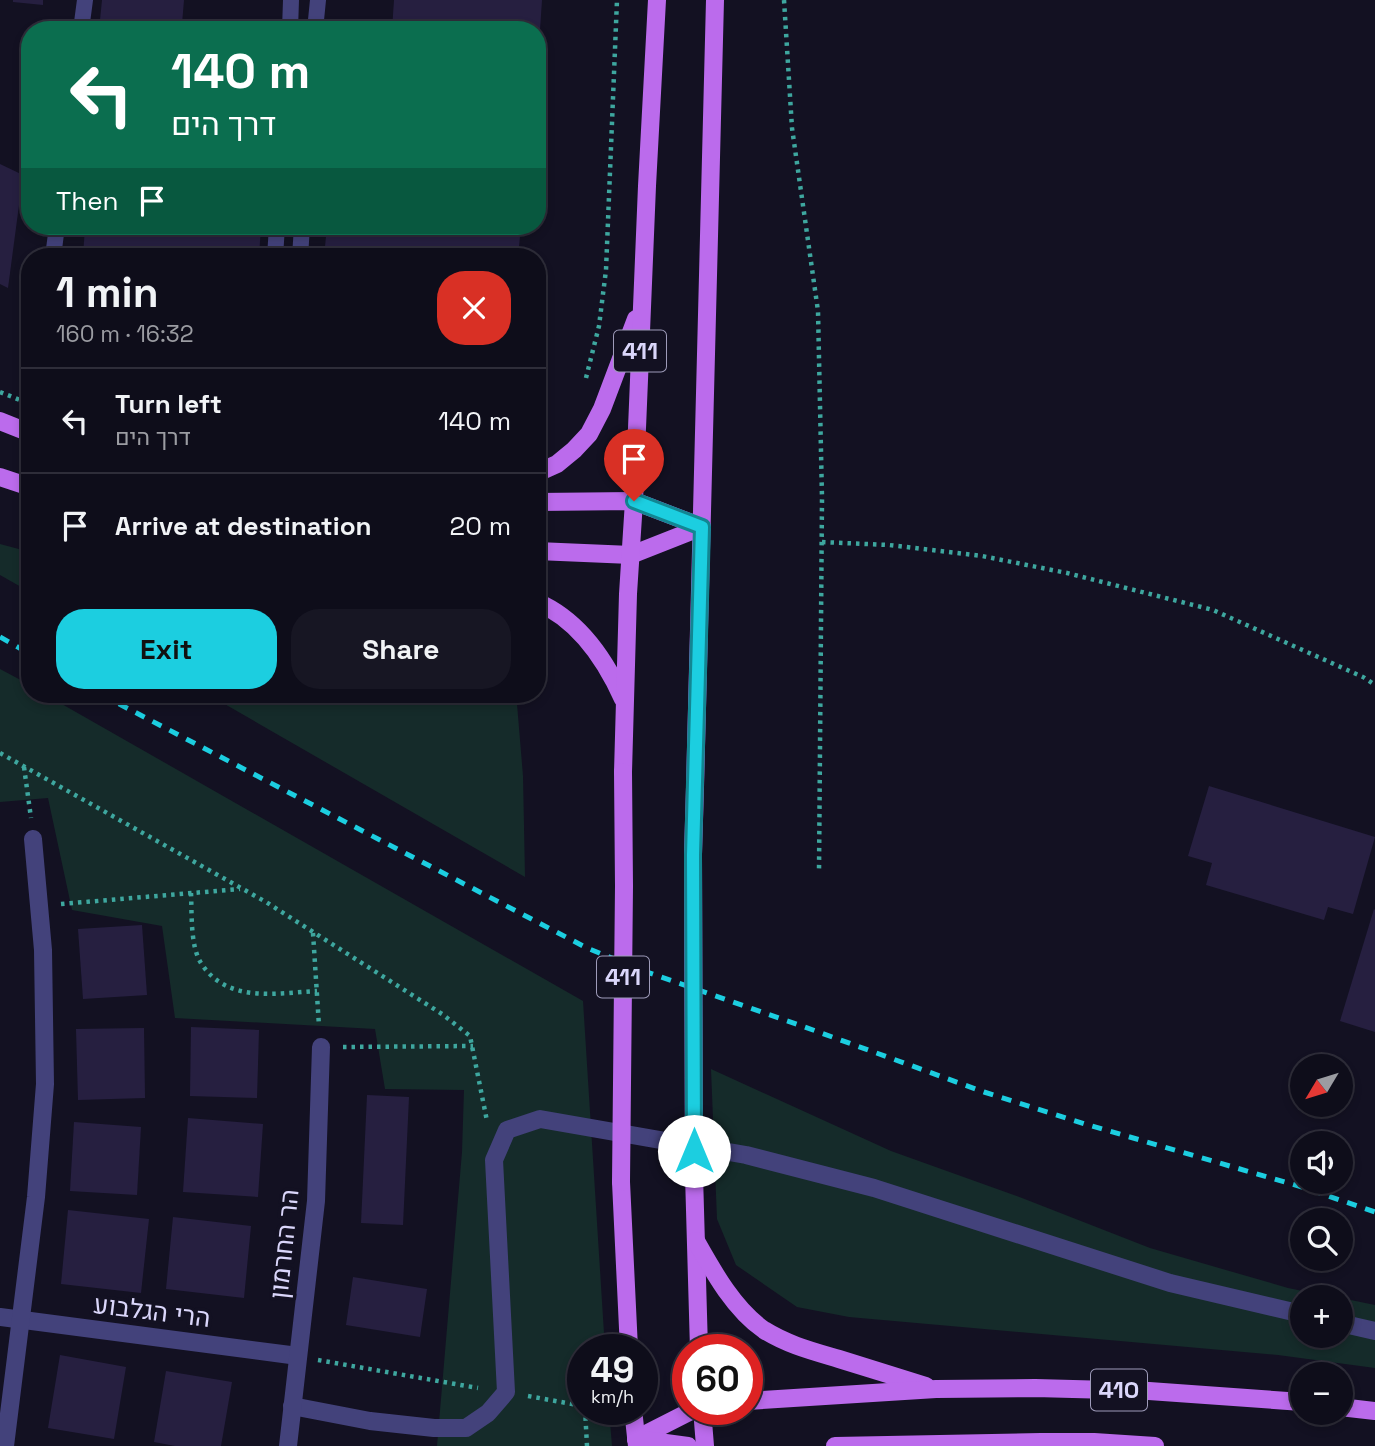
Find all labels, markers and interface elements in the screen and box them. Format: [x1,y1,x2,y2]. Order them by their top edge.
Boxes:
text: 140 m [171,40,310,102]
icon: left [56,49,147,140]
text: דרך הים [171,104,276,144]
icon: arrive [133,182,171,220]
text: Then [56,184,119,218]
text: 1 min [56,266,159,319]
button: close [437,271,511,345]
text: 160 m · 16:32 [56,319,194,349]
road number: 411 [614,330,666,372]
text: Turn left [115,387,222,421]
icon: left [56,402,94,440]
text: 140 m [438,404,511,438]
text: דרך הים [115,422,191,452]
pin [604,429,664,501]
icon: arrive [615,440,653,478]
icon: arrive [56,507,94,545]
text: Arrive at destination [115,509,372,543]
text: 20 m [450,509,511,543]
button: Exit [56,609,277,689]
button: Share [291,609,511,689]
road number: 411 [597,957,649,998]
north arrow [1290,1054,1353,1116]
map controls [1290,1054,1353,1425]
position arrow [657,1114,731,1188]
button: sound [1290,1131,1353,1194]
street label: הר החרמון [261,1187,307,1301]
button: search [1290,1208,1353,1271]
button: + [1290,1285,1353,1348]
street label: הרי הגלבוע [92,1287,212,1335]
speed limit sign: 60 [672,1334,763,1425]
text: 49 [591,1348,634,1392]
button: − [1290,1362,1353,1425]
road number: 410 [1091,1370,1147,1410]
text: km/h [591,1385,634,1408]

